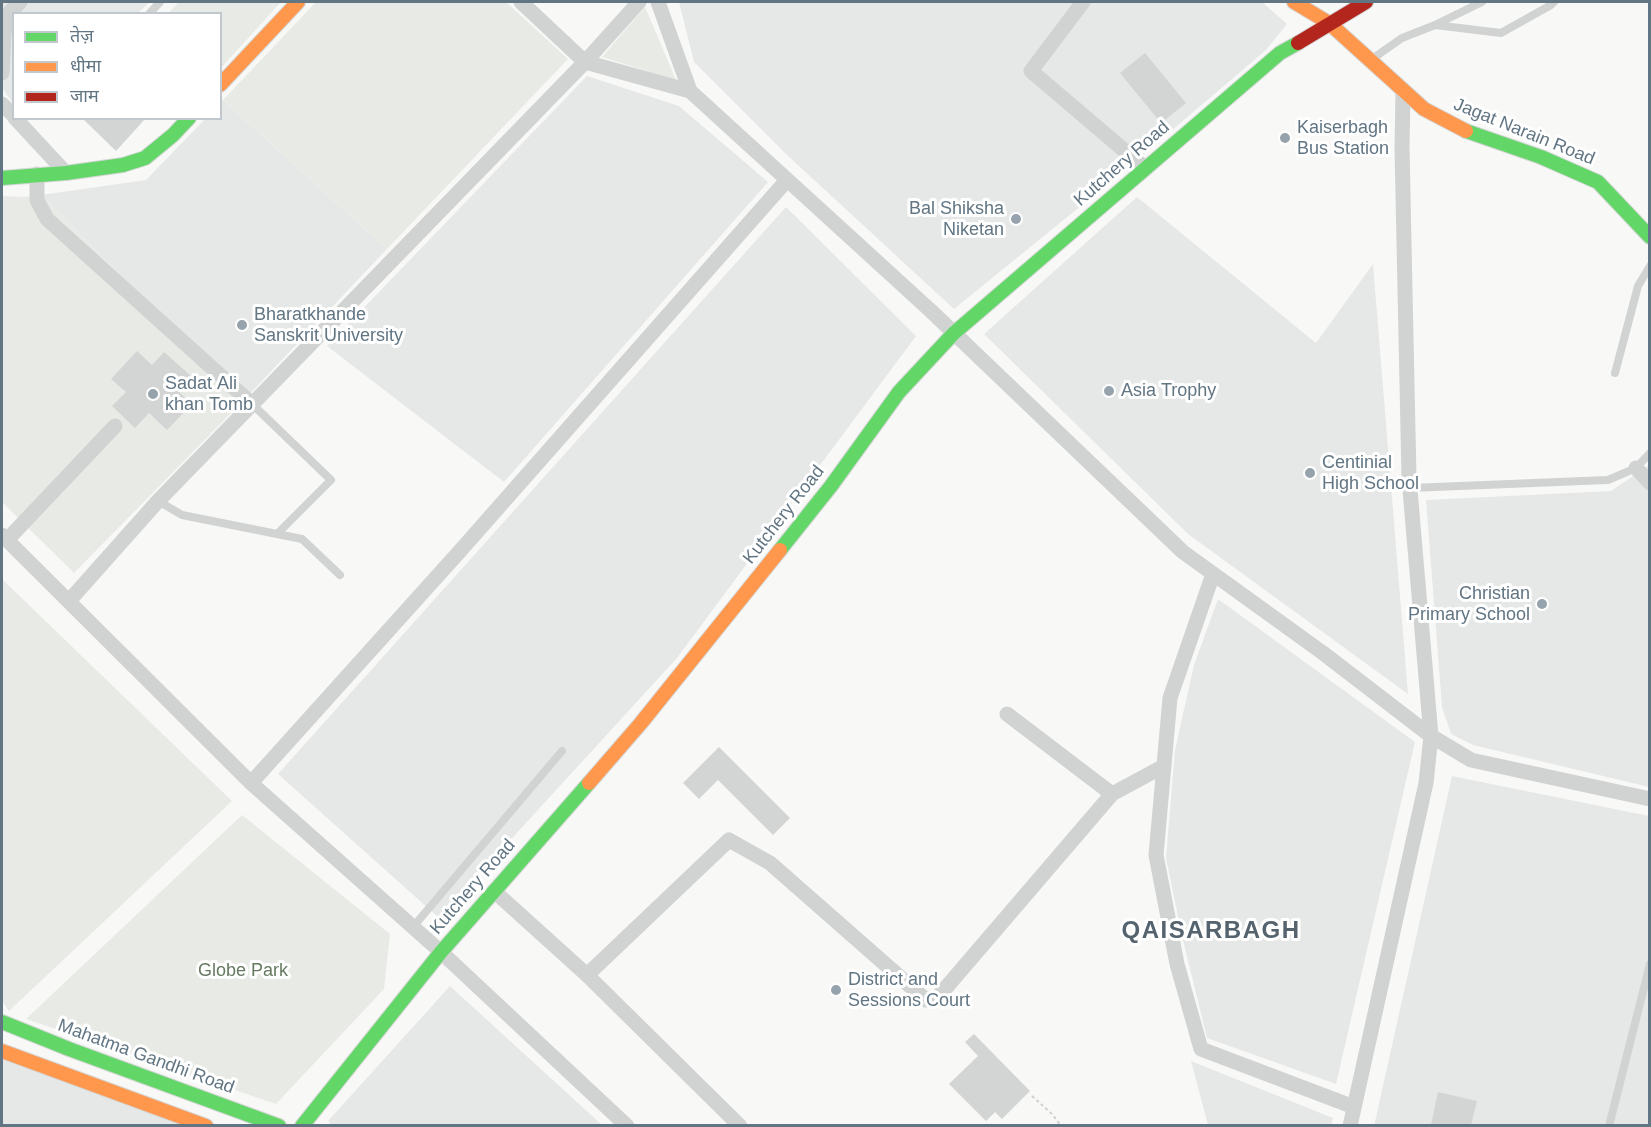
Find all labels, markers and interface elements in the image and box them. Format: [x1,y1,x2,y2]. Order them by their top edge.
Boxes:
legend [12,12,222,120]
text: तेज़ [70,26,94,46]
text: धीमा [70,56,101,76]
text: जाम [70,86,99,106]
street label: Jagat Narain Road [1450,94,1598,170]
street label: Kutchery Road [1070,117,1174,211]
place label: Kaiserbagh Bus Station [1297,117,1389,160]
marker: Kaiserbagh Bus Station [1278,131,1292,145]
place label: Bal Shiksha Niketan [909,198,1004,240]
marker: Bal Shiksha Niketan [1009,212,1023,226]
place label: Bharatkhande Sanskrit University [254,304,403,346]
marker: Bharatkhande Sanskrit University [235,318,249,332]
place label: Sadat Ali khan Tomb [165,373,253,416]
place label: Asia Trophy [1121,380,1216,402]
marker: Asia Trophy [1102,384,1116,398]
marker: Sadat Ali khan Tomb [146,387,160,401]
place label: Centinial High School [1322,452,1419,494]
street label: Kutchery Road [739,461,829,569]
marker: Centinial High School [1303,466,1317,480]
place label: Christian Primary School [1408,583,1530,626]
marker: Christian Primary School [1535,597,1549,611]
street label: Kutchery Road [426,835,520,939]
district label: QAISARBAGH [1121,917,1301,945]
park label: Globe Park [198,960,288,982]
place label: District and Sessions Court [848,969,970,1012]
marker: District and Sessions Court [829,983,843,997]
street label: Mahatma Gandhi Road [55,1015,237,1099]

